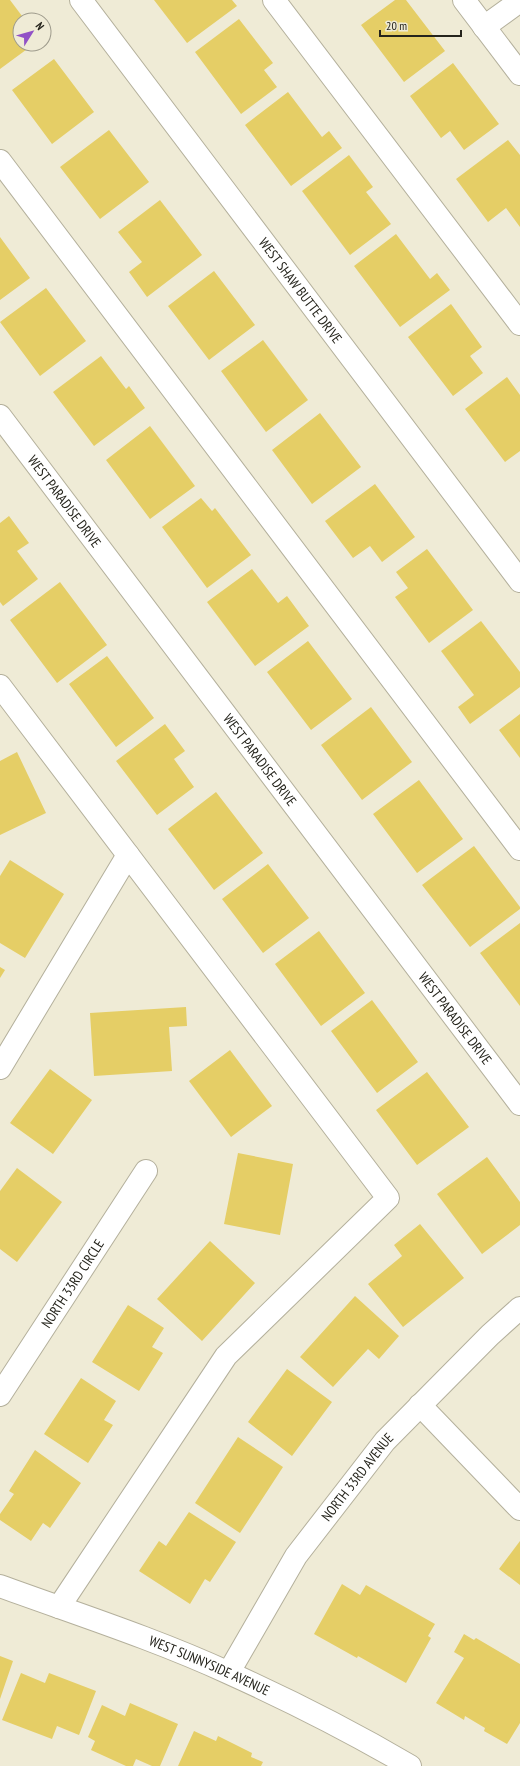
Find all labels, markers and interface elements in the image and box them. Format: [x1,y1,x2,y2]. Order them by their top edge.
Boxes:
north arrow [12,12,52,52]
scale bar [380,12,461,38]
text: 20 m [386,18,407,33]
text: N [33,19,47,33]
street label: WEST SHAW BUTTE DRIVE [255,234,346,347]
street label: WEST PARADISE DRIVE [24,452,105,551]
street label: WEST PARADISE DRIVE [219,710,300,810]
street label: WEST PARADISE DRIVE [415,969,496,1068]
street label: NORTH 33RD CIRCLE [37,1236,108,1331]
street label: NORTH 33RD AVENUE [317,1429,397,1525]
street label: WEST SUNNYSIDE AVENUE [147,1632,273,1700]

